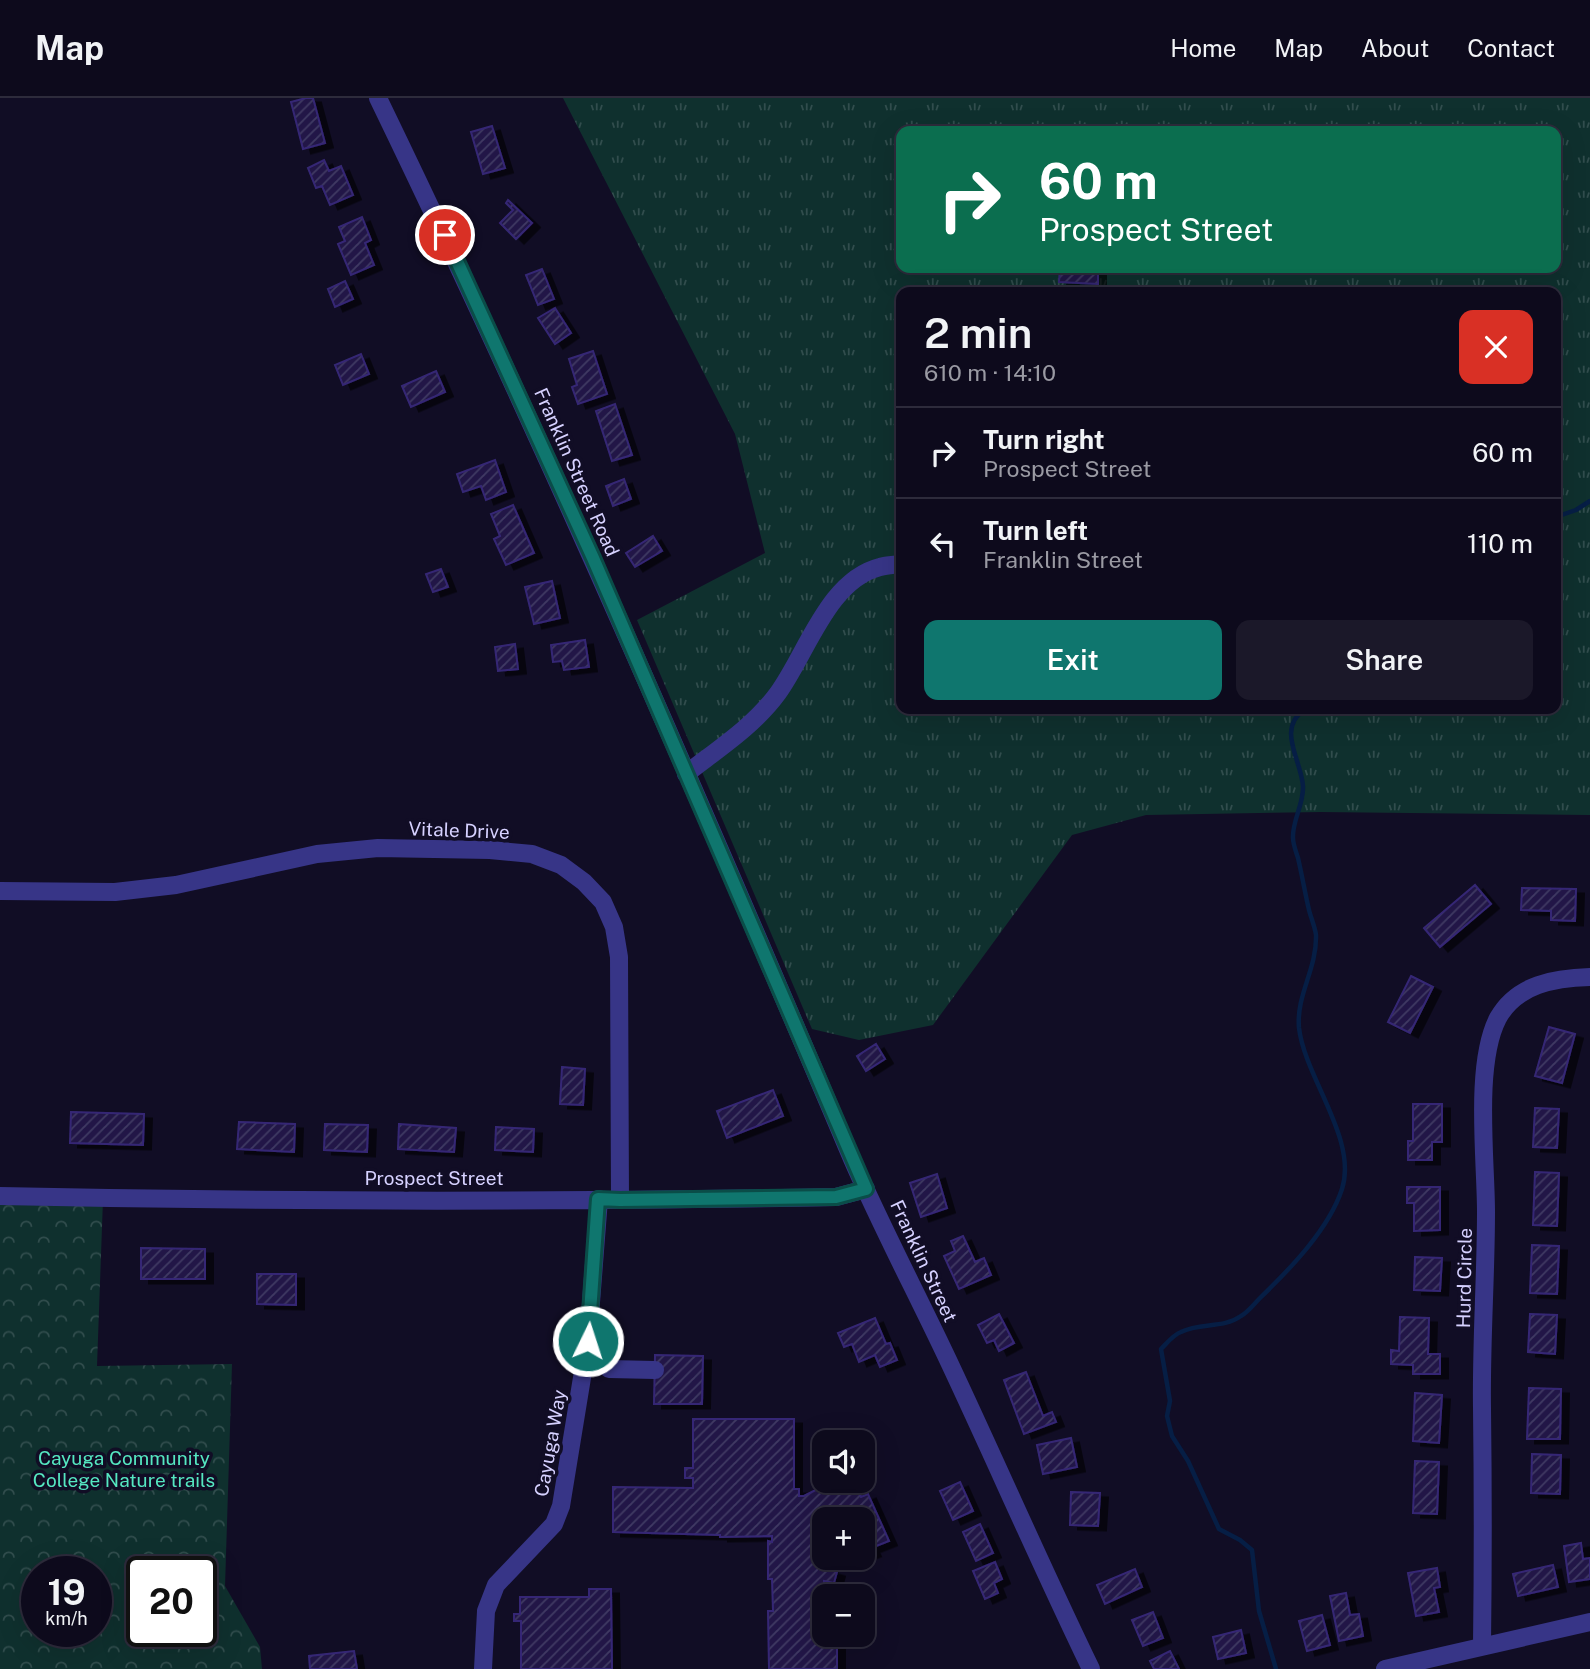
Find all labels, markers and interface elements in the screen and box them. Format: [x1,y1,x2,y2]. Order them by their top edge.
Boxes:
text: Map [35,29,104,67]
text: Home [1170,34,1236,62]
text: Map [1274,34,1323,62]
text: About [1361,34,1429,62]
text: Contact [1467,34,1555,62]
text: 60 m [1039,152,1158,210]
icon: right [924,154,1015,245]
pin [415,205,475,265]
text: Prospect Street [1039,211,1273,248]
icon: arrive [426,216,464,254]
text: 2 min [924,308,1032,357]
button: close [1459,310,1533,384]
text: 610 m · 14:10 [924,359,1056,386]
street label: Franklin Street Road [530,385,624,559]
text: Turn right [983,424,1105,455]
icon: right [924,434,962,472]
text: 60 m [1472,437,1533,468]
text: Prospect Street [983,455,1151,482]
text: Turn left [983,515,1088,546]
icon: left [924,525,962,563]
text: 110 m [1467,528,1533,559]
text: Franklin Street [983,546,1143,573]
button: Exit [924,620,1222,700]
button: Share [1236,620,1533,700]
street label: Vitale Drive [408,817,510,843]
street label: Prospect Street [364,1167,504,1189]
street label: Franklin Street [886,1196,962,1326]
street label: Hurd Circle [1452,1228,1476,1328]
position arrow [551,1304,625,1378]
street label: Cayuga Way [530,1388,570,1498]
map controls [812,1430,875,1647]
button: sound [812,1430,875,1493]
park label: Cayuga Community College Nature trails [33,1447,215,1491]
button: + [812,1507,875,1570]
speed limit sign: 20 [126,1556,217,1647]
text: 19 [47,1572,86,1613]
button: − [812,1584,875,1647]
text: km/h [45,1608,88,1629]

